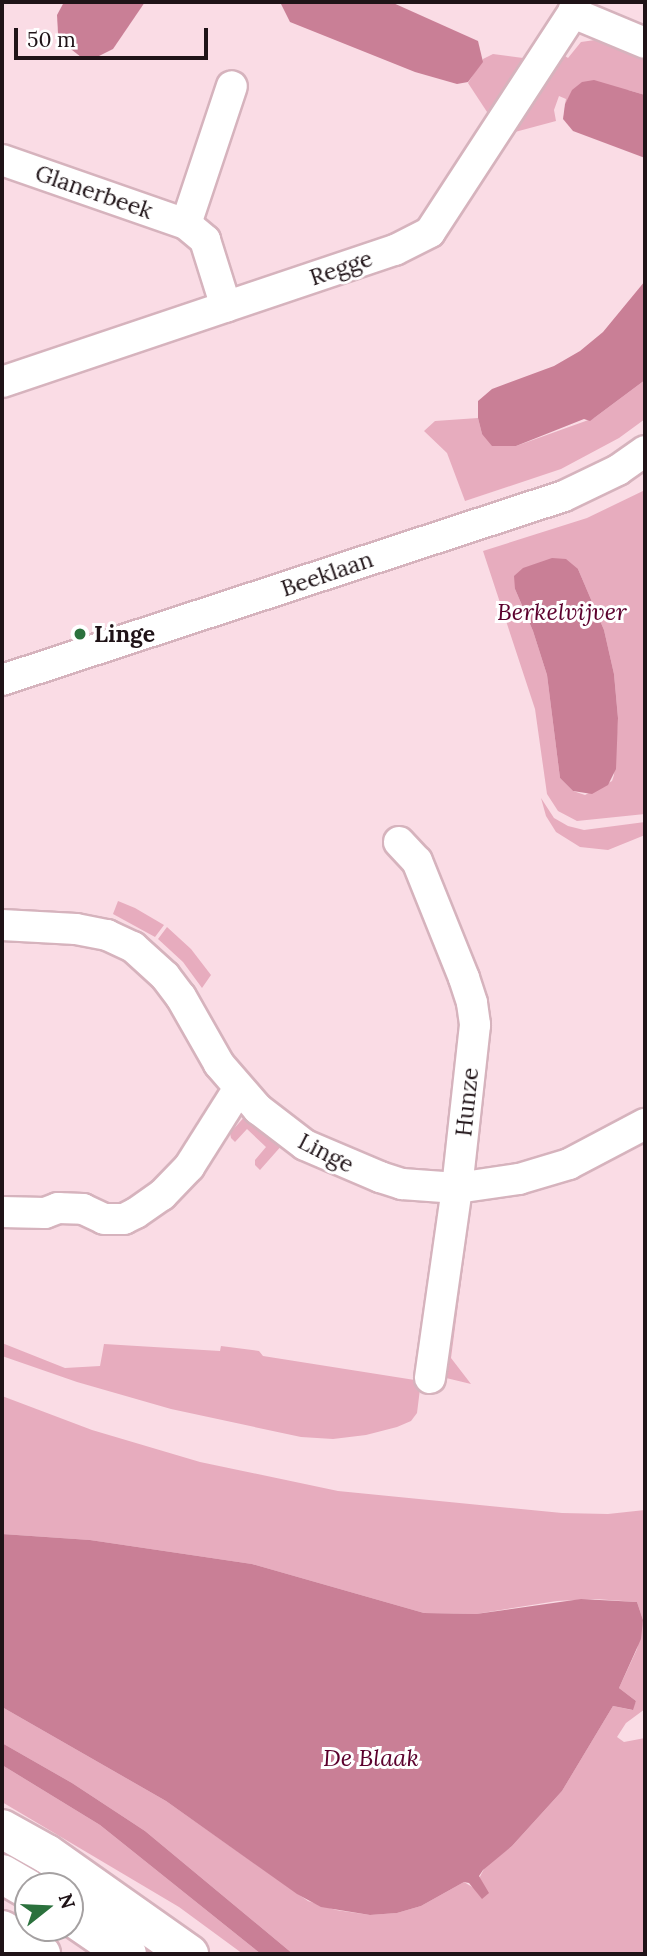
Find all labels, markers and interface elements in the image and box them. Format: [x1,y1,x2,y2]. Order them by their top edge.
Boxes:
scale bar [18,14,212,58]
text: 50 m [27,26,76,53]
street label: Glanerbeek [32,159,156,225]
street label: Regge [306,244,376,292]
street label: Beeklaan [277,545,377,603]
water label: Berkelvijver [497,598,627,626]
place label: Linge [94,620,155,648]
marker: Linge [72,626,88,642]
street label: Hunze [450,1066,484,1138]
street label: Linge [294,1127,358,1179]
water label: De Blaak [323,1744,419,1772]
north arrow [14,1872,84,1942]
text: N [53,1890,81,1912]

